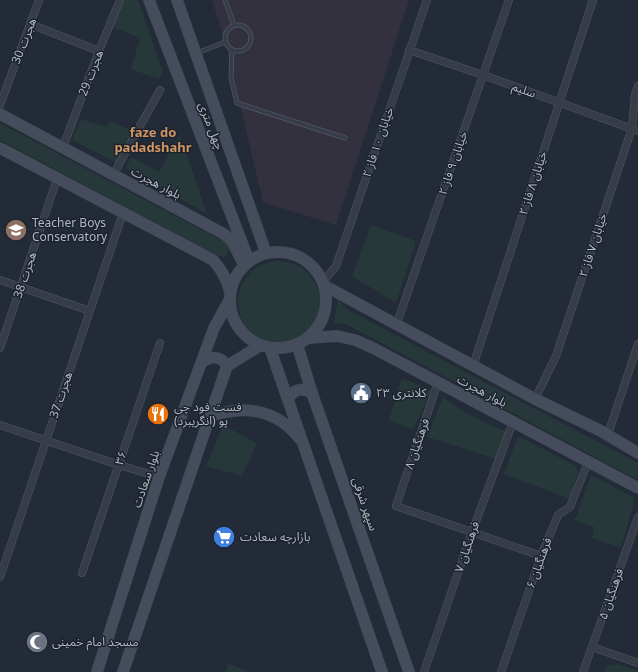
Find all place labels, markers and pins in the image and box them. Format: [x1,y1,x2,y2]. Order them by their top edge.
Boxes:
place label: Teacher Boys Conservatory [32,214,108,245]
school or university icon: Teacher Boys Conservatory [3,217,29,243]
public building icon: کلانتری ۲۳ [348,380,374,406]
place label: کلانتری ۲۳ [376,384,428,401]
place label: فست فود چی پو (انگریبرد) [174,398,242,429]
restaurant icon: فست فود چی پو (انگریبرد) [145,401,171,427]
supermarket icon: بازارچه سعادت [211,524,237,550]
place label: بازارچه سعادت [240,528,310,545]
mosque icon: مسجد امام خمینی [24,629,50,655]
place label: مسجد امام خمینی [52,633,139,651]

